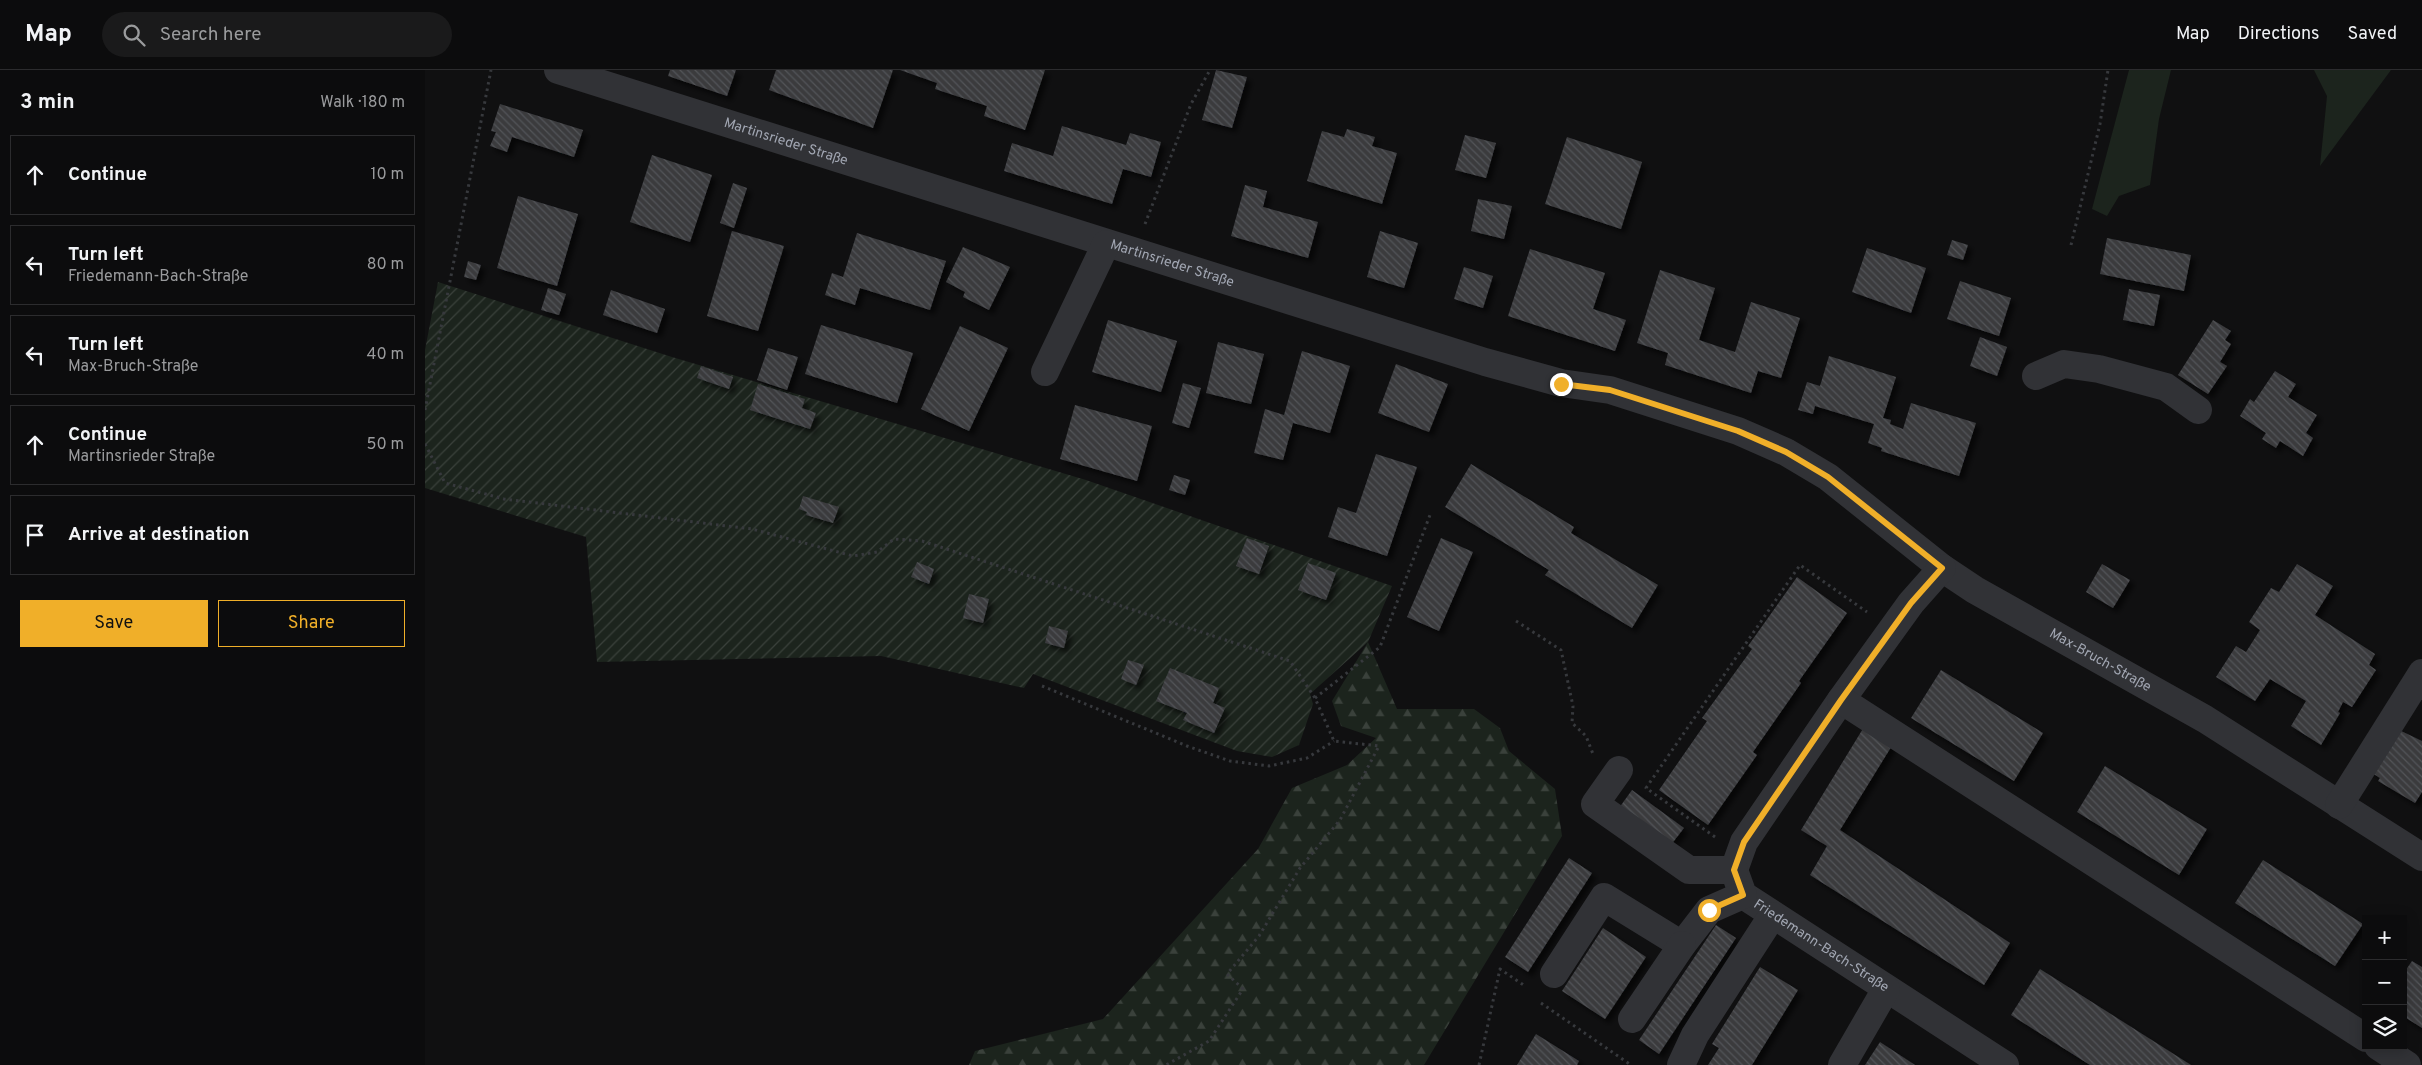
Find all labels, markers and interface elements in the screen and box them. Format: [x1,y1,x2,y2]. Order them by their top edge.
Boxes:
search box [102,12,452,57]
text: Map [25,20,72,50]
icon: search [120,21,148,49]
text: Search here [160,23,261,47]
text: Map [2176,23,2210,46]
text: Directions [2238,23,2320,46]
text: Saved [2348,23,2397,46]
text: 3 min [20,89,75,116]
text: Walk · 180 m [320,93,405,113]
street label: Martinsrieder Straße [722,114,850,169]
icon: ahead [21,161,49,189]
text: Continue [68,163,147,187]
text: 10 m [370,165,404,185]
street label: Martinsrieder Straße [1108,236,1236,291]
text: Turn left [68,243,144,267]
icon: left [21,251,49,279]
text: 80 m [367,255,404,275]
text: Friedemann-Bach-Straße [68,267,248,287]
text: Turn left [68,333,144,357]
icon: left [21,341,49,369]
text: 40 m [366,345,404,365]
text: Max-Bruch-Straße [68,357,198,377]
route end [1550,373,1573,396]
text: Continue [68,423,147,447]
icon: ahead [21,431,49,459]
text: 50 m [367,435,404,455]
text: Martinsrieder Straße [68,447,215,467]
icon: arrive [21,521,49,549]
text: Arrive at destination [68,523,249,547]
button: Save [20,600,208,647]
button: Share [218,600,405,647]
street label: Max-Bruch-Straße [2046,625,2154,696]
street label: Friedemann-Bach-Straße [1750,896,1892,996]
route start [1698,899,1721,922]
map controls [2362,915,2407,1050]
button: + [2362,915,2407,960]
button: − [2362,960,2407,1005]
button: layers [2362,1005,2407,1050]

